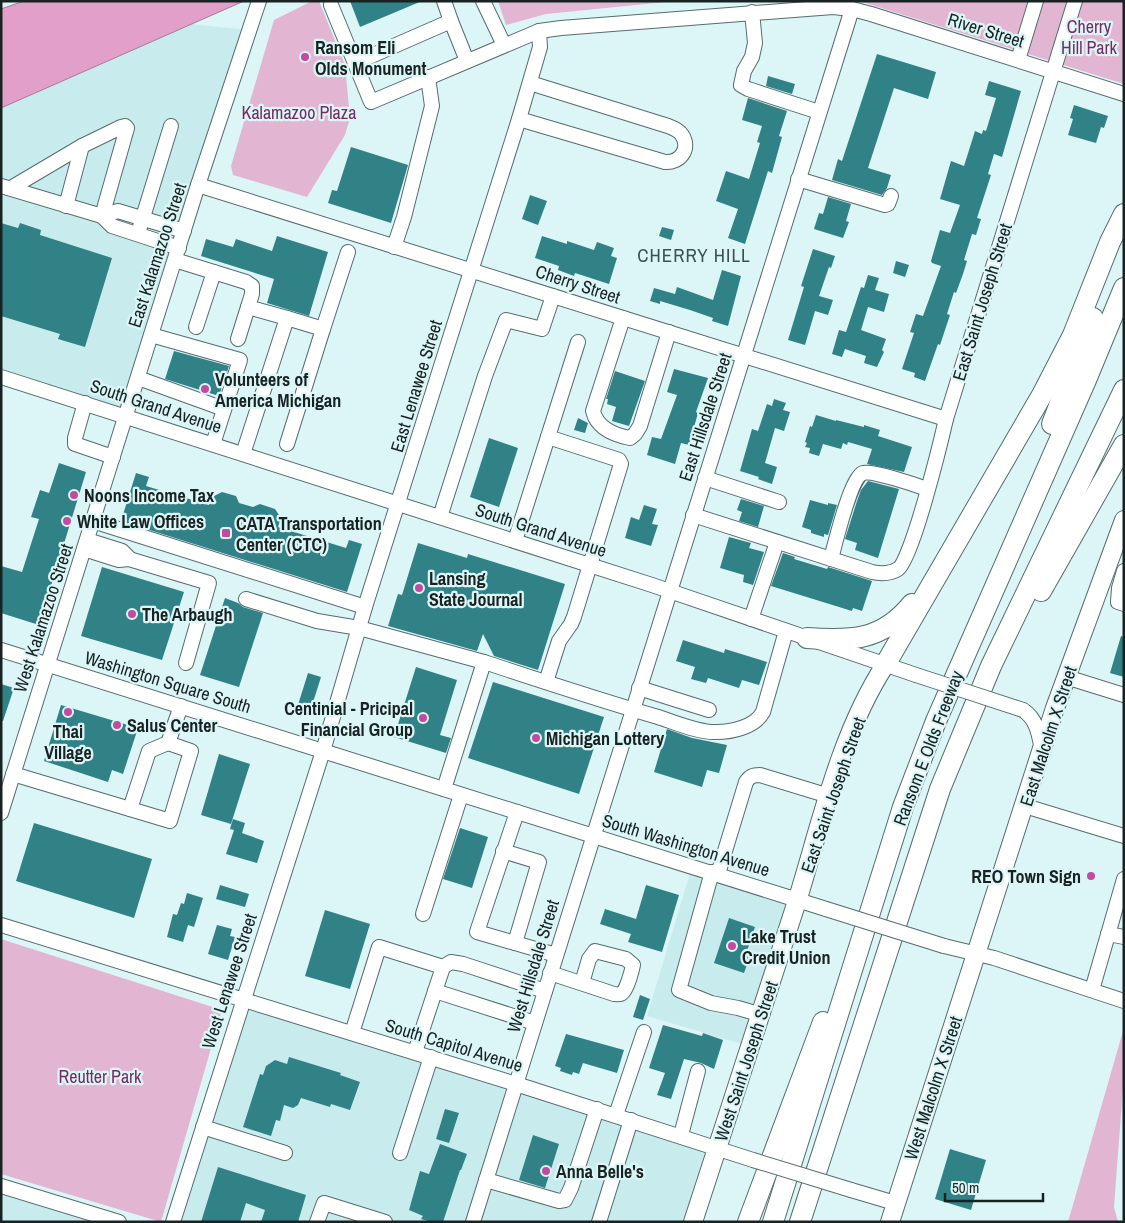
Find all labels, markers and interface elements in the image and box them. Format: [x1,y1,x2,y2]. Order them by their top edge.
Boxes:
street label: River Street [945,7,1027,53]
park label: Cherry Hill Park [1061,14,1118,60]
place label: Ransom Eli Olds Monument [315,35,427,81]
marker: Ransom Eli Olds Monument [299,51,311,63]
park label: Kalamazoo Plaza [242,100,356,125]
street label: East Kalamazoo Street [122,179,192,331]
street label: East Saint Joseph Street [946,220,1018,384]
district label: CHERRY HILL [637,242,751,268]
street label: Cherry Street [532,259,624,309]
street label: East Lenawee Street [384,317,448,455]
street label: East Hillsdale Street [672,350,738,484]
place label: Volunteers of America Michigan [215,367,341,413]
street label: South Grand Avenue [87,373,225,439]
marker: Volunteers of America Michigan [199,383,211,395]
place label: Noons Income Tax [84,483,215,508]
marker: Noons Income Tax [68,489,80,501]
street label: South Grand Avenue [472,497,610,563]
place label: White Law Offices [77,509,204,534]
place label: CATA Transportation Center (CTC) [236,511,382,557]
marker: White Law Offices [61,515,73,527]
marker: CATA Transportation Center (CTC) [220,527,232,539]
street label: West Kalamazoo Street [7,541,79,695]
place label: Lansing State Journal [429,566,523,612]
marker: Lansing State Journal [413,582,425,594]
place label: The Arbaugh [142,602,233,627]
marker: The Arbaugh [126,608,138,620]
street label: Washington Square South [82,645,254,719]
street label: East Malcolm X Street [1014,663,1082,809]
street label: Ransom E Olds Freeway [887,666,969,829]
place label: Centinial - Pricipal Financial Group [284,696,413,742]
marker: Thai Village [62,706,74,718]
marker: Centinial - Pricipal Financial Group [417,712,429,724]
place label: Salus Center [127,713,217,738]
street label: East Saint Joseph Street [795,714,871,876]
place label: Thai Village [44,719,92,765]
marker: Salus Center [111,719,123,731]
place label: Michigan Lottery [546,726,665,751]
marker: Michigan Lottery [530,732,542,744]
street label: South Washington Avenue [599,808,773,882]
place label: REO Town Sign [971,864,1081,889]
marker: REO Town Sign [1085,870,1097,882]
street label: West Hillsdale Street [501,897,565,1035]
street label: West Lenawee Street [195,910,263,1052]
place label: Lake Trust Credit Union [742,924,831,970]
marker: Lake Trust Credit Union [726,940,738,952]
street label: West Saint Joseph Street [708,978,784,1144]
street label: South Capitol Avenue [382,1012,526,1078]
street label: West Malcolm X Street [898,1013,968,1163]
park label: Reutter Park [59,1064,142,1089]
place label: Anna Belle's [556,1159,644,1184]
marker: Anna Belle's [540,1165,552,1177]
scale bar [945,1170,1042,1202]
text: 50 m [952,1177,979,1198]

